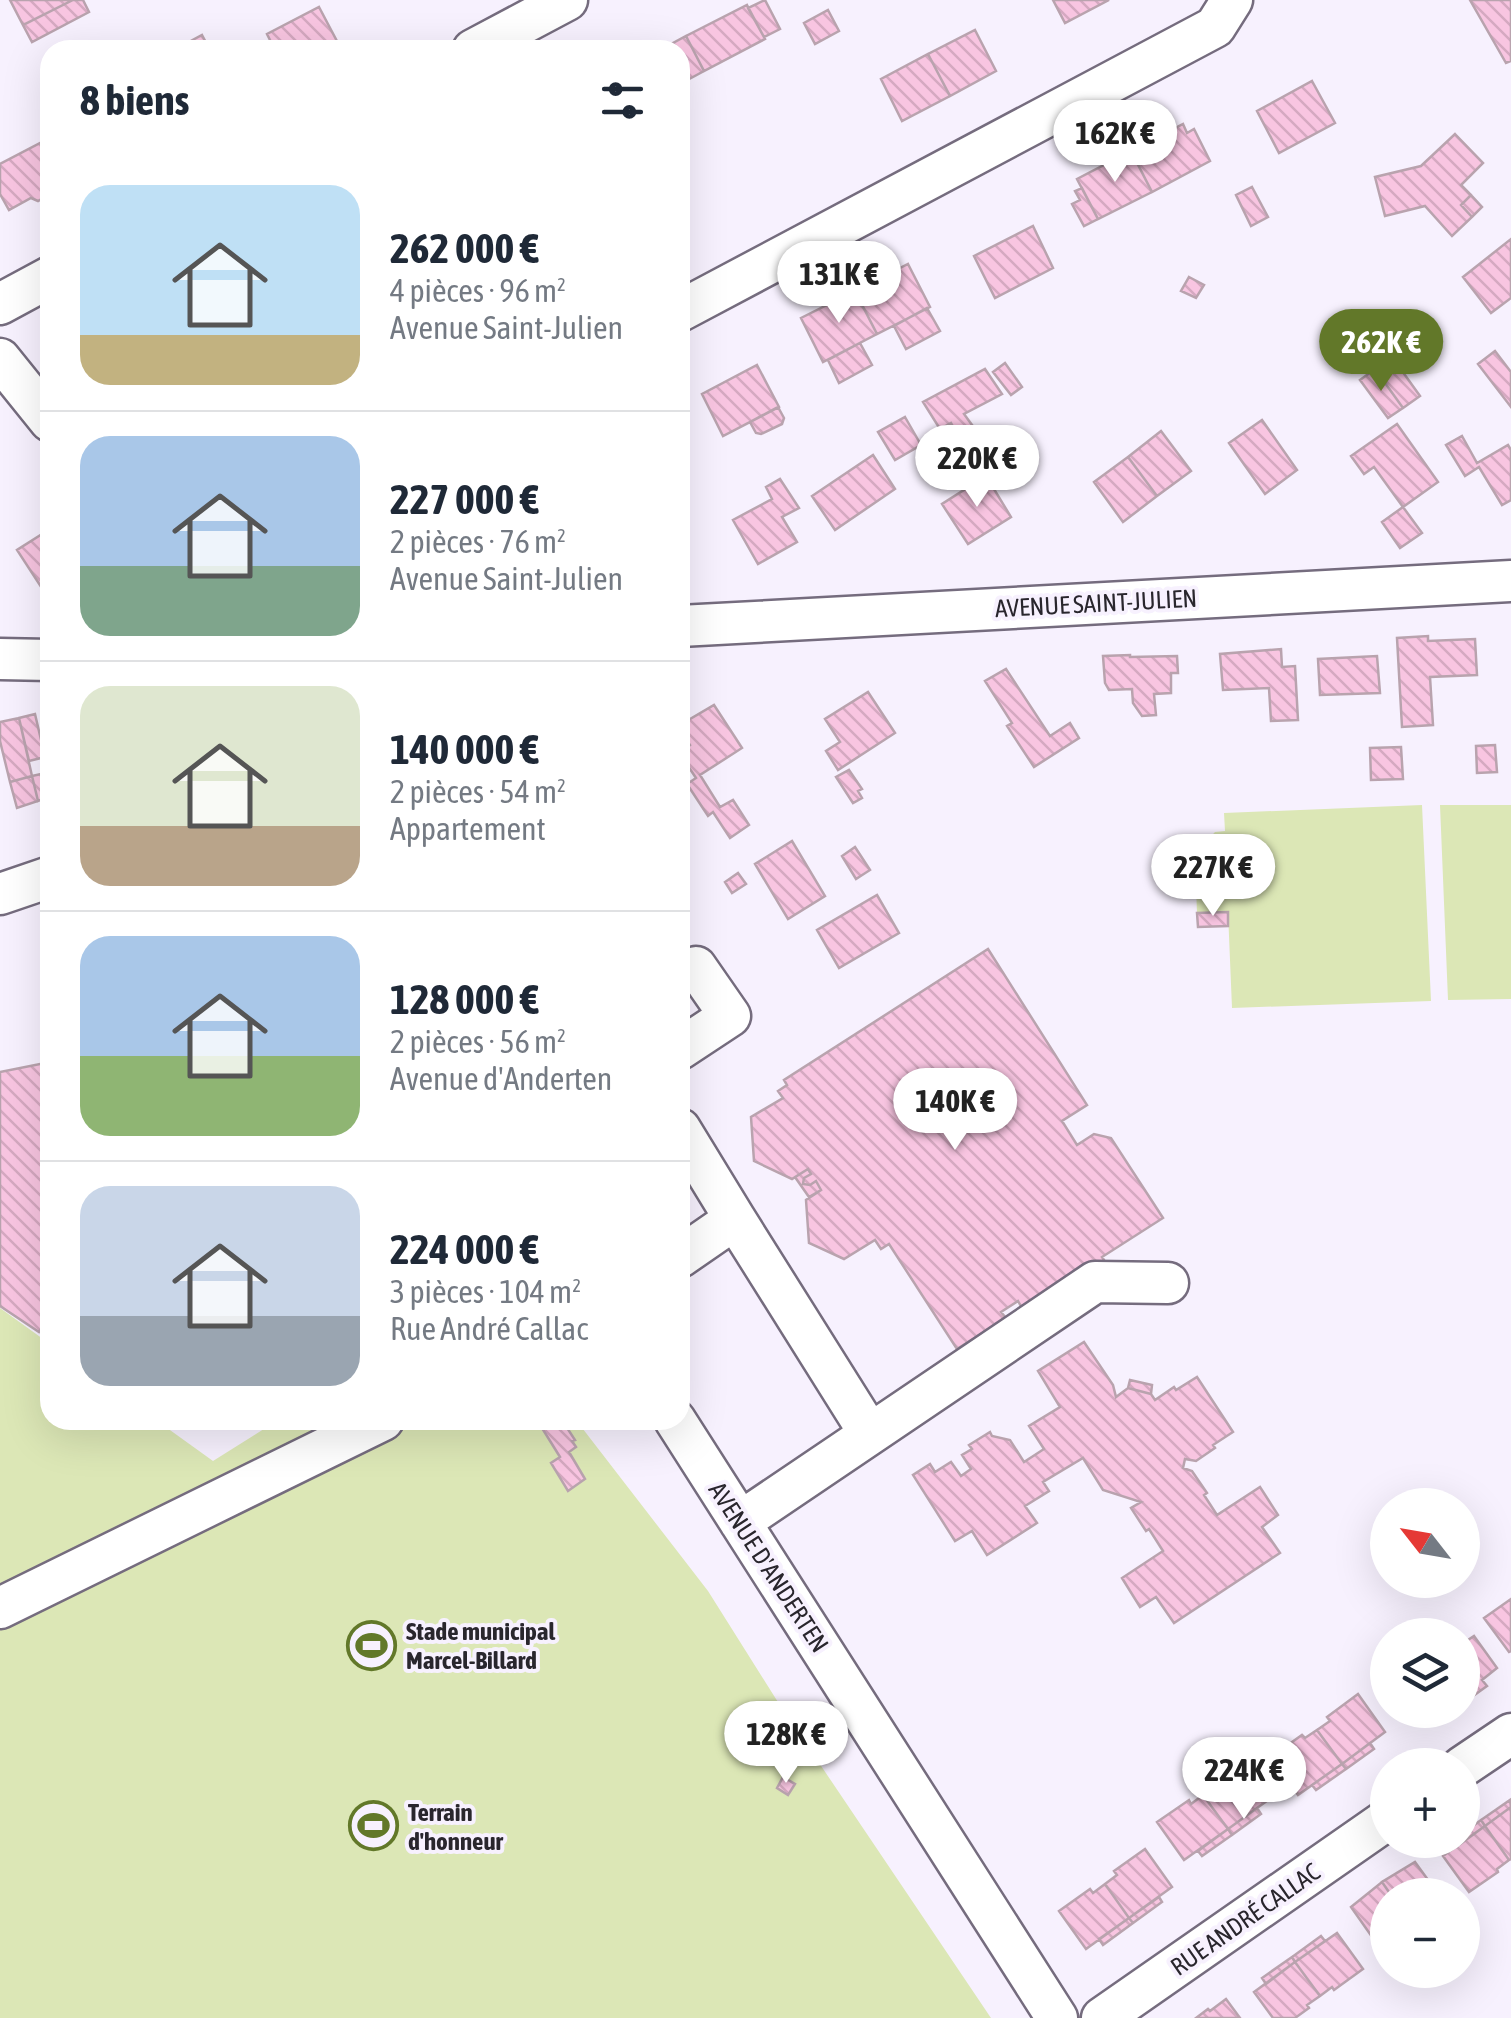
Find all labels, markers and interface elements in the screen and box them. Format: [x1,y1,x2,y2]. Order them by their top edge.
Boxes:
icon: filters [595,73,650,128]
text: 8 biens [80,76,189,124]
pin: 162K € [1034,100,1196,185]
text: 162K € [1075,114,1155,151]
text: 262 000 € [390,224,539,272]
icon: home [160,225,280,345]
pin: 131K € [758,241,920,326]
text: 131K € [799,255,879,292]
text: 4 pièces · 96 m² [390,272,566,309]
text: Avenue Saint-Julien [390,309,623,346]
pin: 262K € [1300,309,1462,394]
text: 262K € [1341,323,1421,360]
pin: 220K € [896,425,1058,510]
text: 220K € [937,439,1017,476]
text: 227 000 € [390,475,539,523]
icon: home [160,476,280,596]
text: 2 pièces · 76 m² [390,523,566,560]
text: Avenue Saint-Julien [390,560,623,597]
street label: AVENUE SAINT-JULIEN [994,584,1198,622]
text: 140 000 € [390,725,539,773]
icon: home [160,726,280,846]
text: 2 pièces · 54 m² [390,773,566,810]
text: Appartement [390,810,546,847]
pin: 227K € [1132,834,1294,919]
text: 227K € [1173,848,1253,885]
text: 128 000 € [390,975,539,1023]
icon: home [160,976,280,1096]
text: 2 pièces · 56 m² [390,1023,566,1060]
text: Avenue d'Anderten [390,1060,612,1097]
pin: 140K € [874,1068,1036,1153]
text: 140K € [915,1082,995,1119]
text: 224 000 € [390,1225,539,1273]
icon: home [160,1226,280,1346]
text: 3 pièces · 104 m² [390,1273,581,1310]
text: Rue André Callac [390,1310,588,1347]
street label: AVENUE D'ANDERTEN [704,1477,834,1657]
north arrow [1370,1488,1480,1598]
map controls [1370,1488,1480,1988]
place label: Stade municipal Marcel-Billard [406,1617,555,1674]
button: layers [1370,1618,1480,1728]
sports icon: Stade municipal Marcel-Billard [345,1619,397,1671]
pin: 128K € [705,1701,867,1786]
text: 128K € [746,1715,826,1752]
pin: 224K € [1163,1737,1325,1822]
button: + [1370,1748,1480,1858]
text: 224K € [1204,1751,1284,1788]
place label: Terrain d'honneur [408,1798,504,1855]
sports icon: Terrain d'honneur [347,1800,399,1852]
street label: RUE ANDRÉ CALLAC [1165,1857,1325,1981]
button: − [1370,1878,1480,1988]

